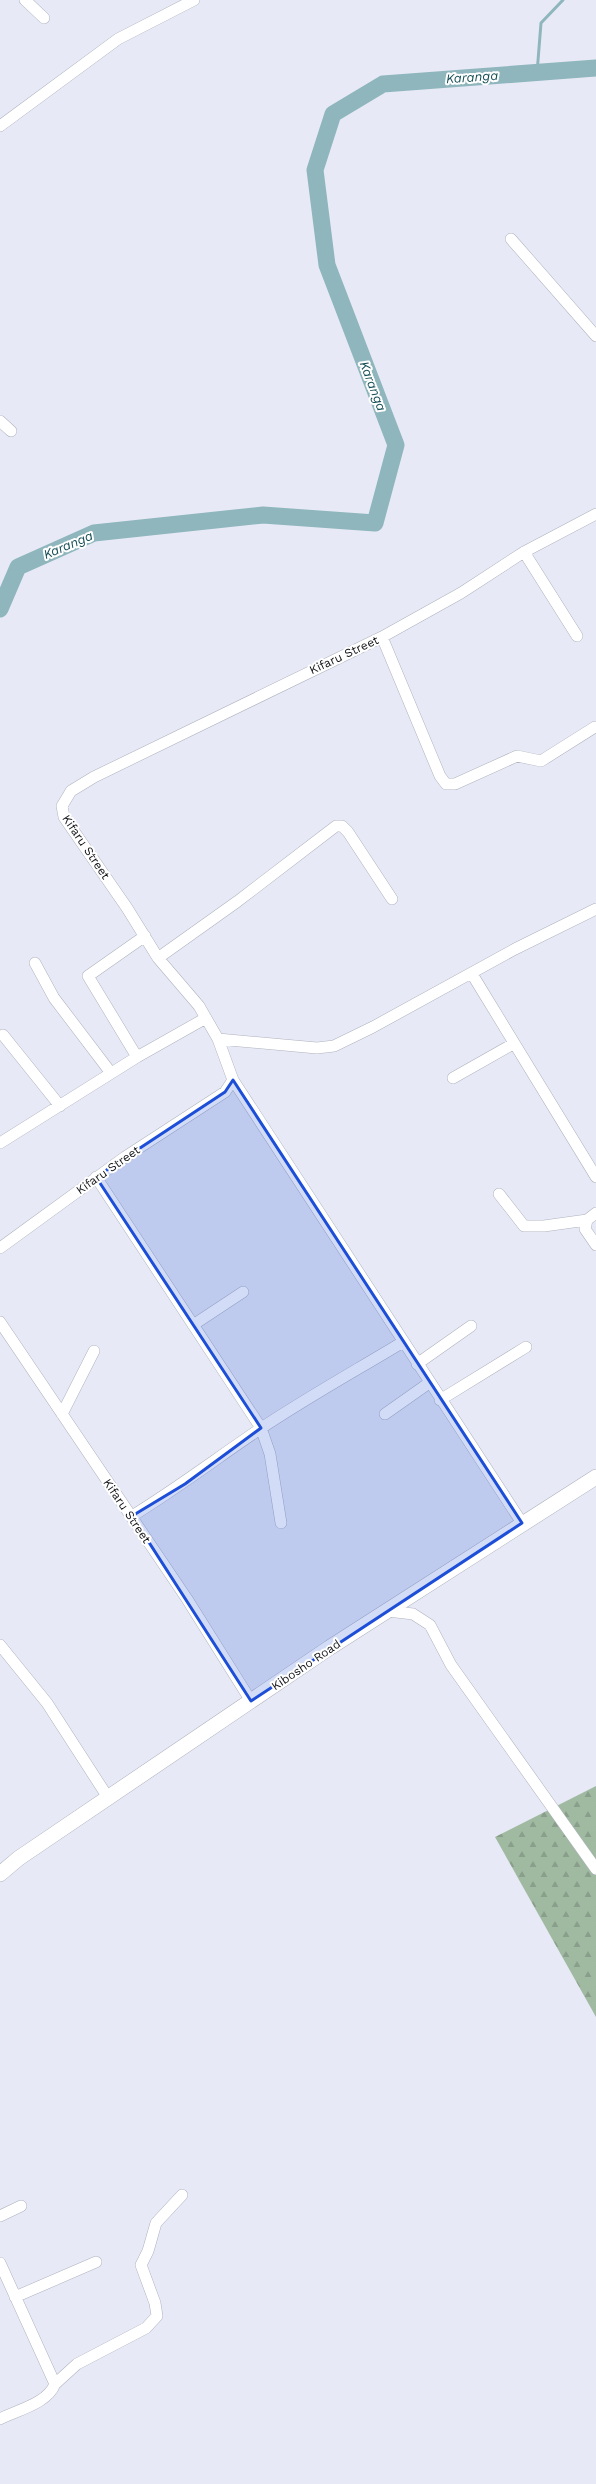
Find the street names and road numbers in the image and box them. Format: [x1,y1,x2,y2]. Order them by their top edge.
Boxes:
street label: Kifaru Street [307,633,381,677]
street label: Kifaru Street [59,812,113,882]
street label: Kifaru Street [73,1143,143,1197]
street label: Kifaru Street [100,1476,154,1546]
street label: Kibosho Road [269,1637,343,1693]

